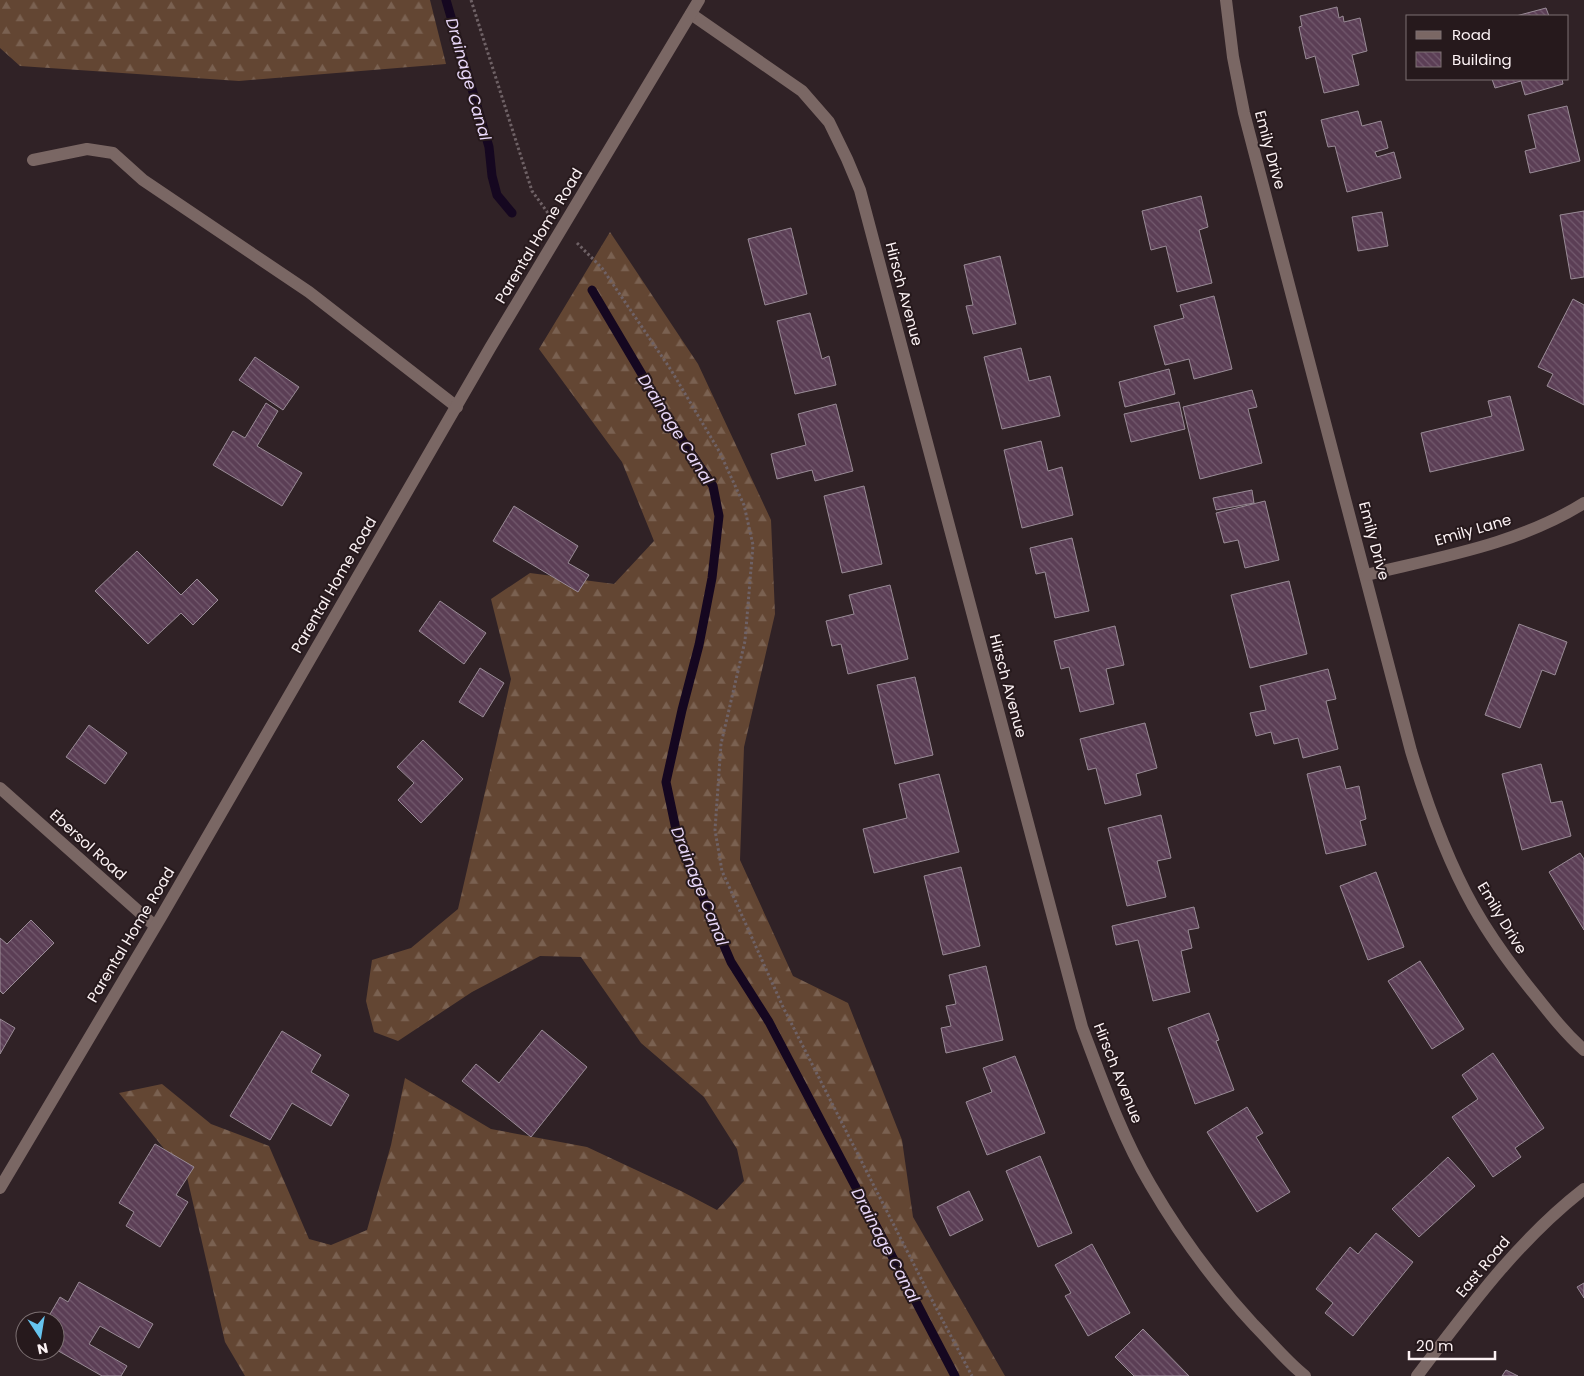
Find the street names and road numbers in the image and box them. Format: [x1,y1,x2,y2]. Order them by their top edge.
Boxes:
street label: Emily Drive [1250,108,1291,192]
street label: Parental Home Road [490,164,587,307]
street label: Hirsch Avenue [881,240,928,348]
street label: Emily Drive [1354,499,1395,583]
street label: Emily Lane [1432,509,1513,550]
street label: Parental Home Road [286,513,381,657]
street label: Hirsch Avenue [985,632,1032,740]
street label: Ebersol Road [45,804,131,885]
street label: Parental Home Road [82,863,179,1006]
street label: Emily Drive [1473,878,1532,958]
street label: Hirsch Avenue [1089,1019,1148,1126]
street label: East Road [1451,1232,1514,1302]

